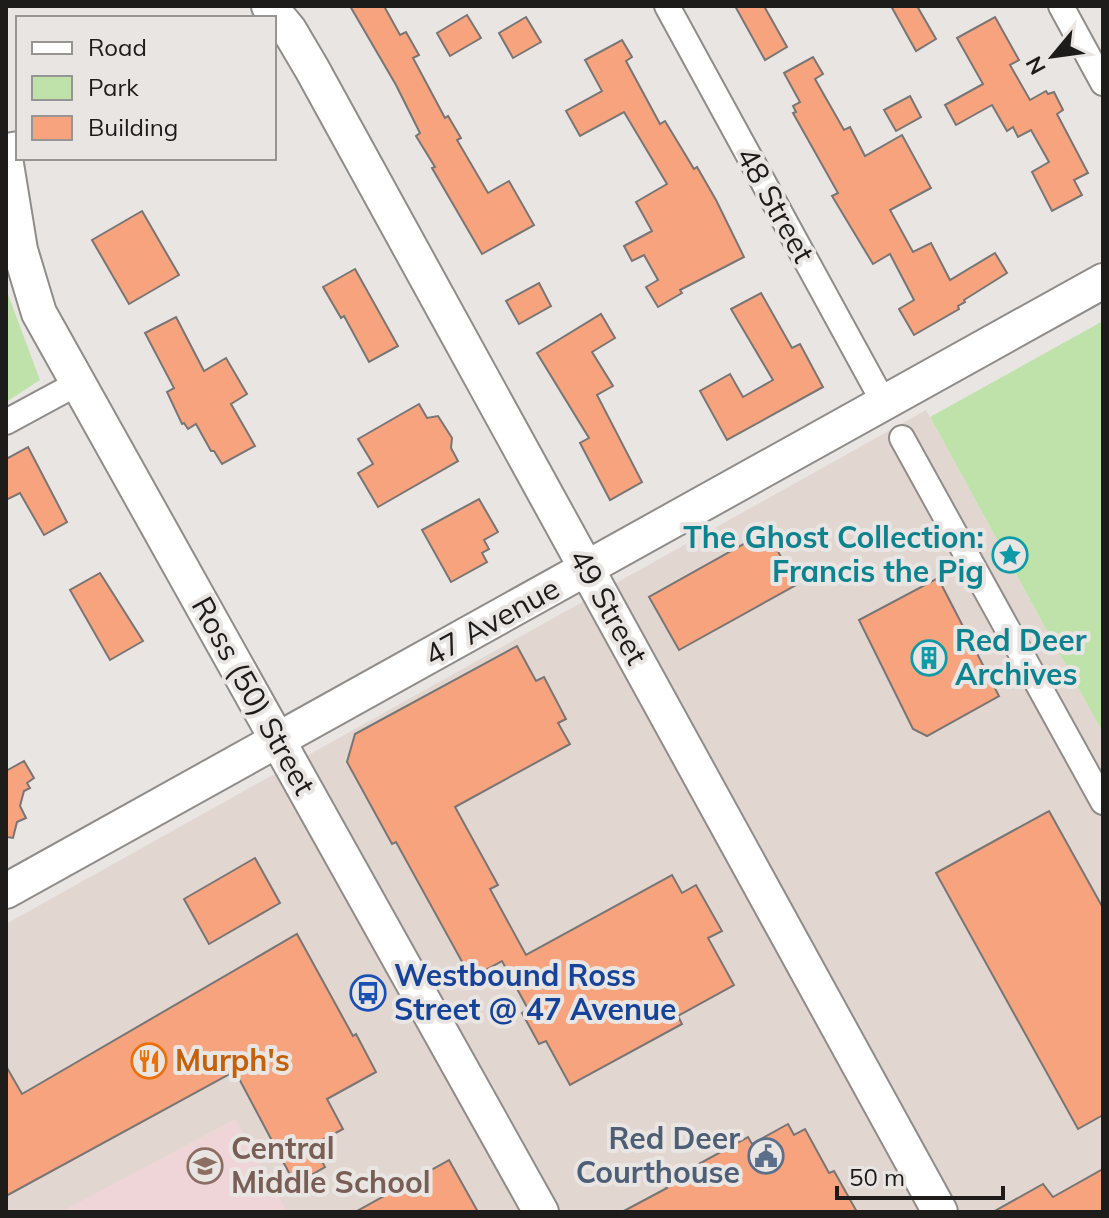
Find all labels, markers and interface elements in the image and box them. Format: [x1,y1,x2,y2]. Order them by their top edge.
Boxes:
legend [16,16,276,160]
north arrow [1013,16,1093,96]
text: Road [88,32,147,62]
text: N [1019,52,1052,80]
text: Park [88,72,139,102]
text: Building [88,112,178,142]
street label: 48 Street [729,140,823,269]
place label: The Ghost Collection: Francis the Pig [683,518,984,590]
place icon: The Ghost Collection: Francis the Pig [991,536,1029,574]
street label: 49 Street [562,542,656,671]
street label: 47 Avenue [417,569,566,674]
street label: Ross (50) Street [184,590,324,801]
place label: Red Deer Archives [955,621,1087,693]
building icon: Red Deer Archives [910,639,948,677]
place label: Westbound Ross Street @ 47 Avenue [394,956,676,1028]
bus stop icon: Westbound Ross Street @ 47 Avenue [349,974,387,1012]
place label: Murph's [175,1041,290,1079]
restaurant icon: Murph's [130,1042,168,1080]
place label: Red Deer Courthouse [576,1119,740,1191]
place label: Central Middle School [231,1129,431,1201]
public building icon: Red Deer Courthouse [747,1137,785,1175]
school or university icon: Central Middle School [186,1147,224,1185]
scale bar [837,1150,1003,1200]
text: 50 m [849,1162,905,1192]

